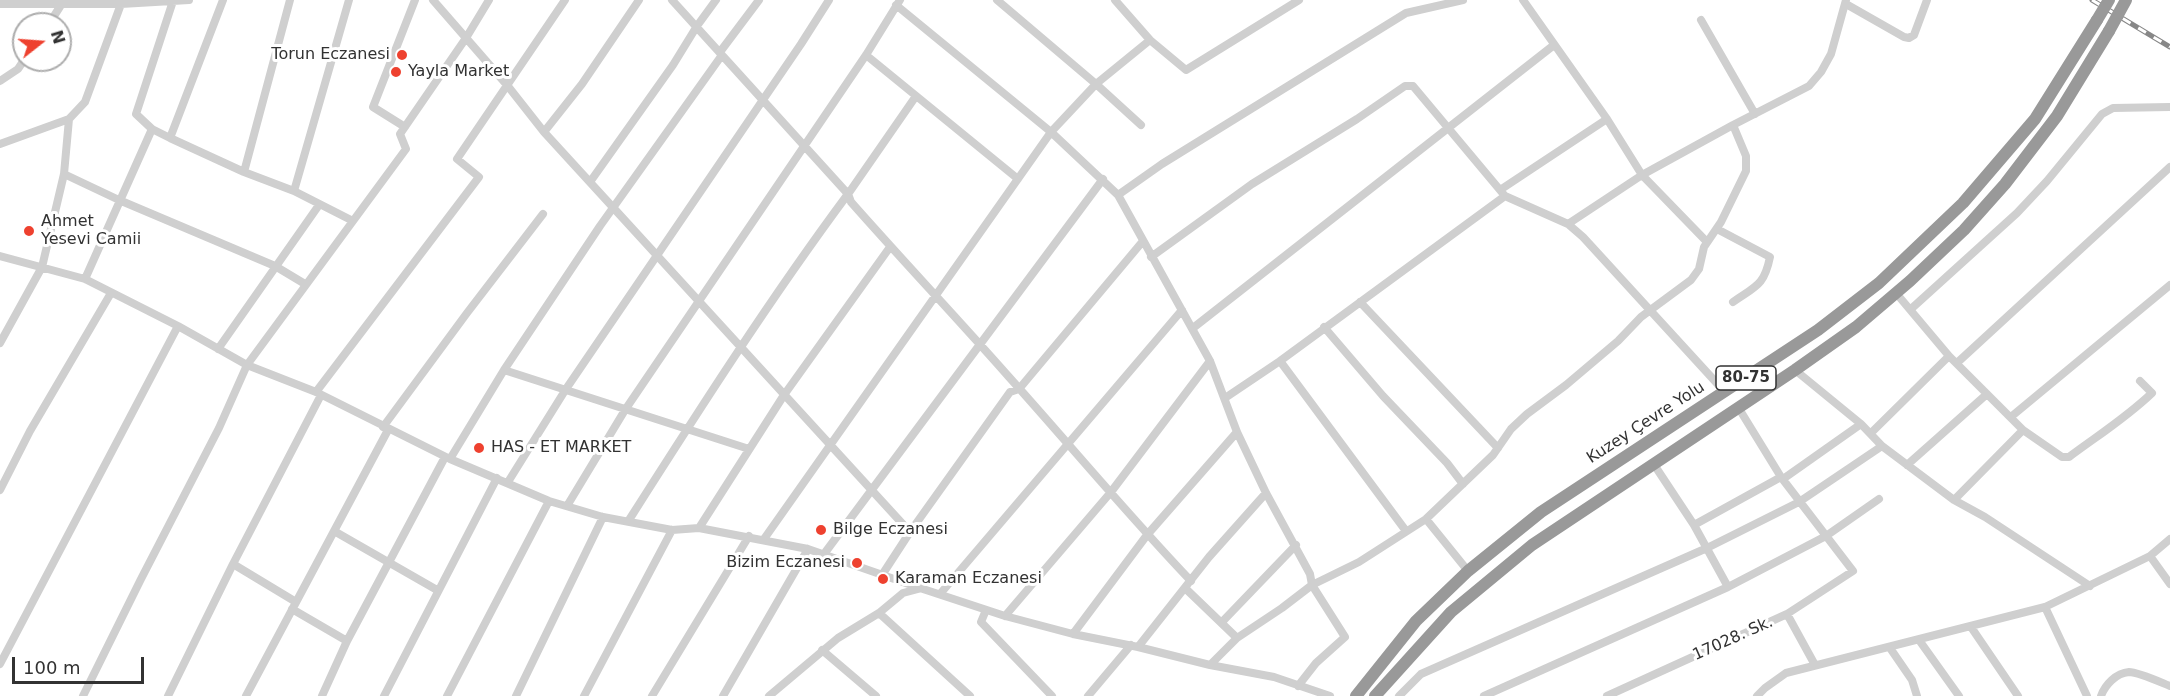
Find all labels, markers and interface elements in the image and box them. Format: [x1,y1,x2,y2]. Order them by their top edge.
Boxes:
north arrow [12,12,72,72]
text: N [47,28,69,46]
place label: Torun Eczanesi [271,45,390,65]
marker: Torun Eczanesi [395,48,409,62]
place label: Yayla Market [408,62,509,82]
marker: Yayla Market [389,65,403,79]
place label: Ahmet Yesevi Camii [41,212,141,250]
marker: Ahmet Yesevi Camii [22,224,36,238]
road number: 80-75 [1716,366,1776,390]
street label: Kuzey Çevre Yolu [1584,378,1708,468]
place label: HAS - ET MARKET [491,438,631,458]
marker: HAS - ET MARKET [472,441,486,455]
place label: Bilge Eczanesi [833,520,948,540]
marker: Bilge Eczanesi [814,523,828,537]
place label: Bizim Eczanesi [726,553,845,573]
marker: Bizim Eczanesi [850,556,864,570]
place label: Karaman Eczanesi [895,569,1042,589]
marker: Karaman Eczanesi [876,572,890,586]
street label: 17028. Sk. [1690,613,1776,665]
scale bar [15,645,147,683]
text: 100 m [23,657,81,678]

